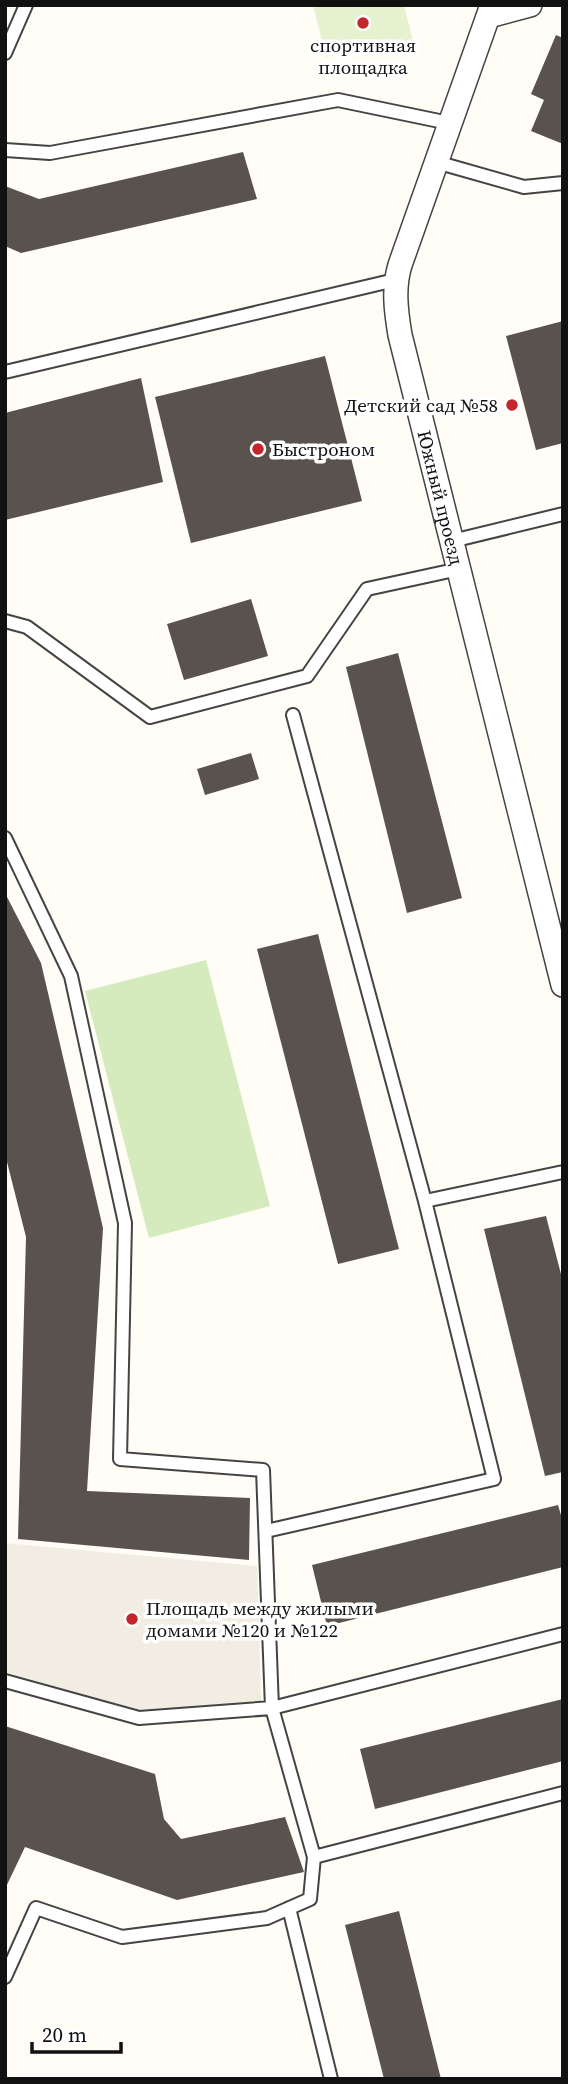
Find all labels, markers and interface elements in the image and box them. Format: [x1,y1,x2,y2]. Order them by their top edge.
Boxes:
marker: спортивная площадка [355,15,371,31]
place label: спортивная площадка [310,32,416,80]
place label: Детский сад №58 [344,392,498,418]
marker: Детский сад №58 [504,397,520,413]
street label: Южный проезд [411,427,470,568]
place label: Быстроном [272,436,375,462]
marker: Быстроном [250,441,266,457]
place label: Площадь между жилыми домами №120 и №122 [146,1595,374,1643]
marker: Площадь между жилыми домами №120 и №122 [124,1611,140,1627]
scale bar [32,2010,121,2054]
text: 20 m [42,2020,87,2049]

